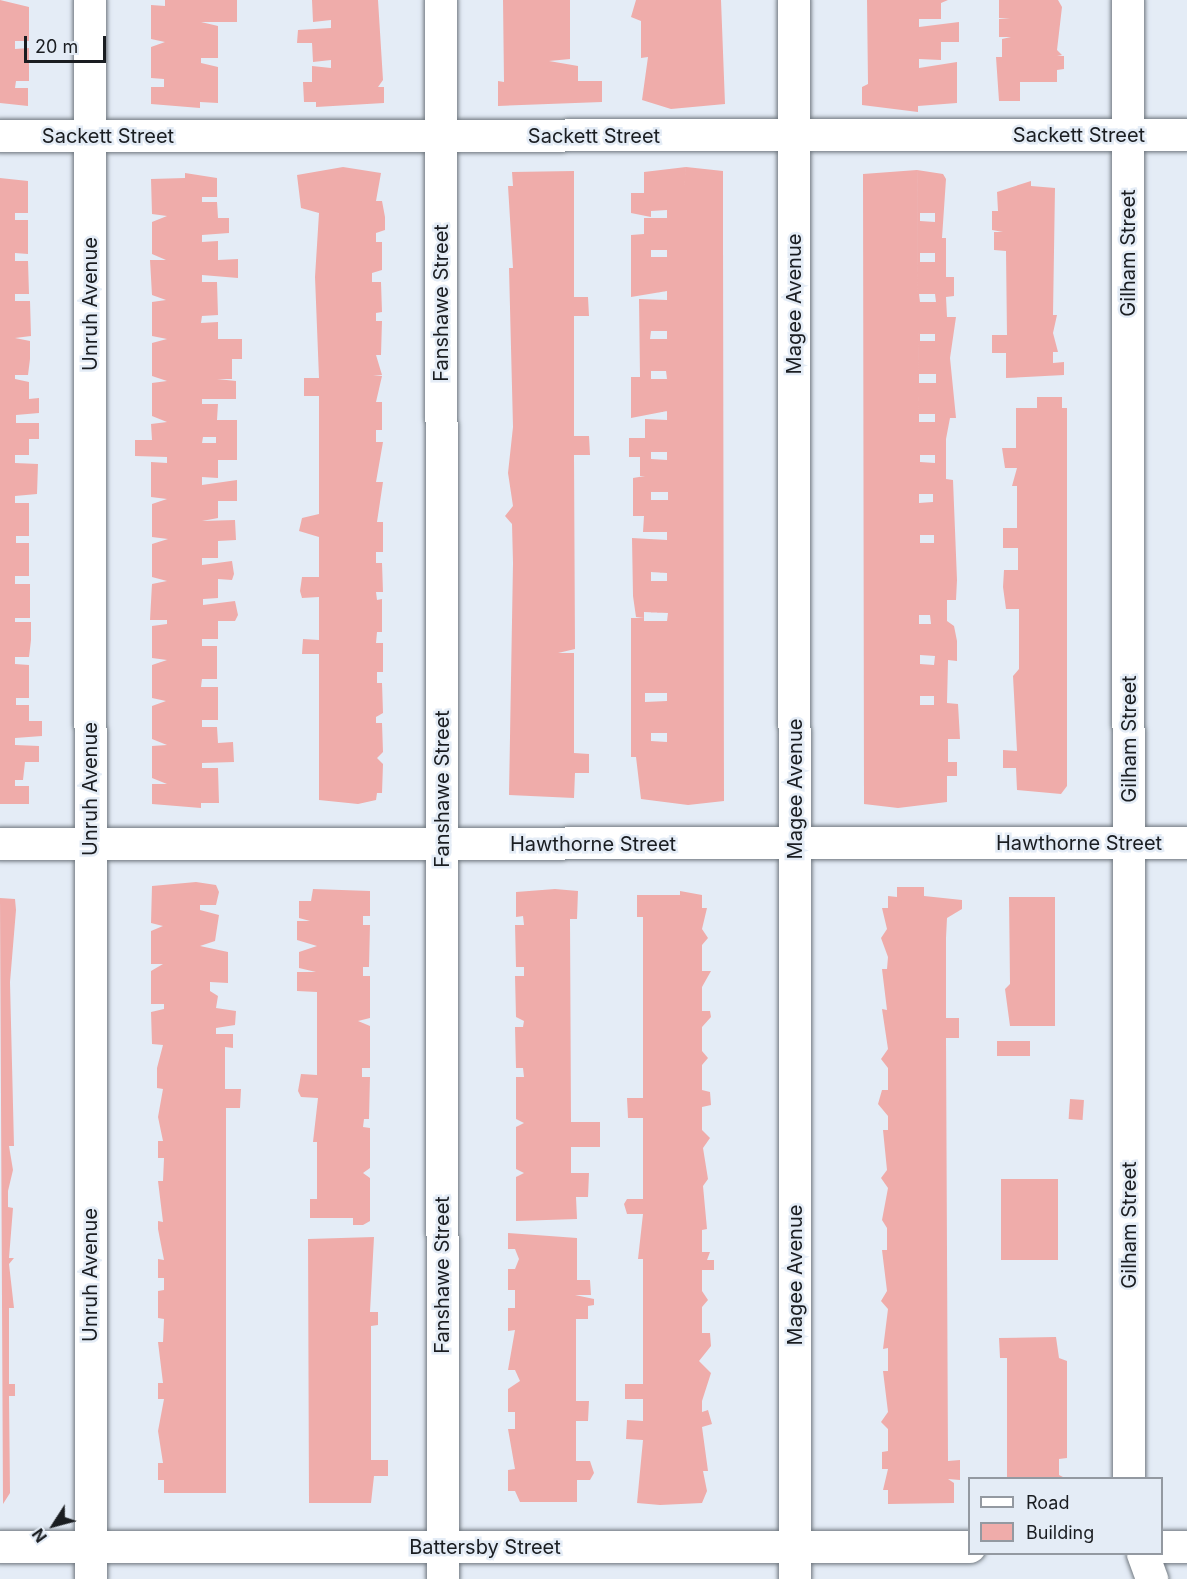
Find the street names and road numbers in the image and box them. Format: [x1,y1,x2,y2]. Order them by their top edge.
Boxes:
street label: Sackett Street [1013,123,1145,147]
street label: Sackett Street [42,124,174,148]
street label: Sackett Street [528,124,660,148]
street label: Gilham Street [1116,189,1140,317]
street label: Fanshawe Street [429,224,453,382]
street label: Magee Avenue [782,234,806,374]
street label: Unruh Avenue [78,237,102,371]
street label: Gilham Street [1117,675,1141,803]
street label: Fanshawe Street [430,710,454,868]
street label: Magee Avenue [783,719,807,859]
street label: Unruh Avenue [78,722,102,856]
street label: Hawthorne Street [996,831,1162,855]
street label: Hawthorne Street [510,832,676,856]
street label: Gilham Street [1117,1161,1141,1289]
street label: Fanshawe Street [430,1196,454,1354]
street label: Magee Avenue [783,1205,807,1345]
street label: Unruh Avenue [78,1208,102,1342]
street label: Battersby Street [409,1535,561,1559]

